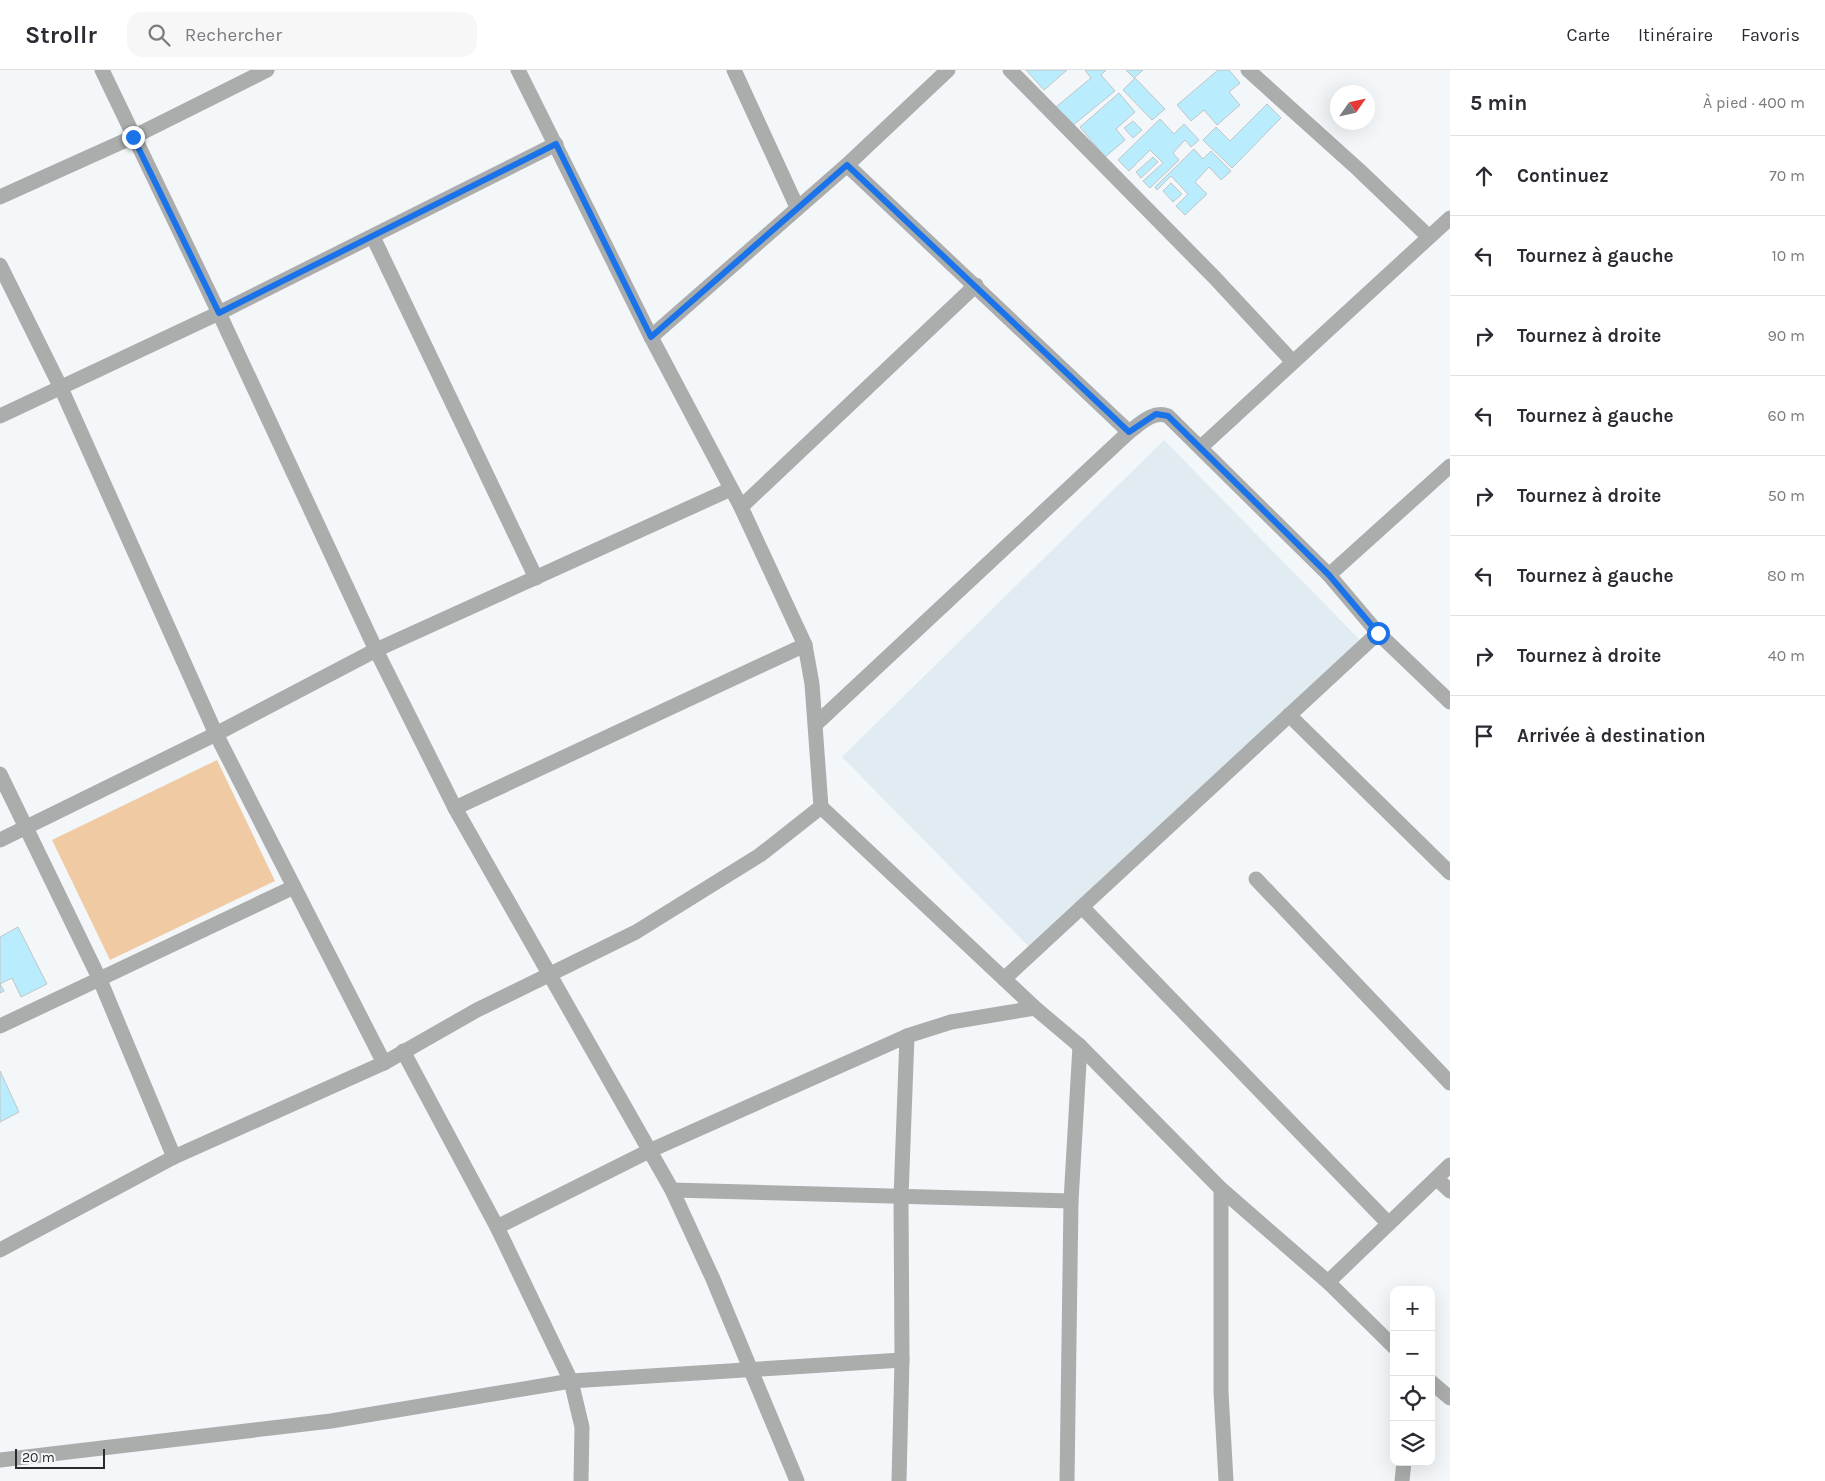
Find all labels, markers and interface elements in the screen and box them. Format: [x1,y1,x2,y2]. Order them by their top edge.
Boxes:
search box [127,12,477,57]
text: Strollr [25,21,97,49]
icon: search [145,21,173,49]
text: Rechercher [185,24,282,46]
text: Carte [1567,24,1610,46]
text: Itinéraire [1638,24,1713,46]
text: Favoris [1741,24,1800,46]
north arrow [1330,85,1375,130]
text: 5 min [1470,91,1527,115]
text: À pied · 400 m [1703,93,1805,112]
route end [122,126,145,149]
icon: ahead [1470,162,1498,190]
text: Continuez [1517,165,1609,187]
text: 70 m [1769,166,1805,185]
icon: left [1470,242,1498,270]
text: Tournez à gauche [1517,245,1674,267]
text: 10 m [1771,246,1805,265]
icon: right [1470,322,1498,350]
text: Tournez à droite [1517,325,1661,347]
text: 90 m [1767,326,1805,345]
icon: left [1470,402,1498,430]
text: Tournez à gauche [1517,405,1674,427]
text: 60 m [1768,406,1805,425]
icon: right [1470,482,1498,510]
text: Tournez à droite [1517,485,1661,507]
text: 50 m [1768,486,1805,505]
icon: left [1470,562,1498,590]
text: Tournez à gauche [1517,565,1674,587]
text: 80 m [1767,566,1805,585]
route start [1367,622,1390,645]
icon: right [1470,642,1498,670]
text: Tournez à droite [1517,645,1661,667]
text: 40 m [1768,646,1805,665]
icon: arrive [1470,722,1498,750]
text: Arrivée à destination [1517,725,1706,747]
map controls [1390,1286,1435,1466]
button: + [1390,1286,1435,1331]
button: − [1390,1331,1435,1376]
button: locate [1390,1376,1435,1421]
button: layers [1390,1421,1435,1466]
scale bar [15,1446,105,1469]
text: 20 m [22,1449,55,1466]

